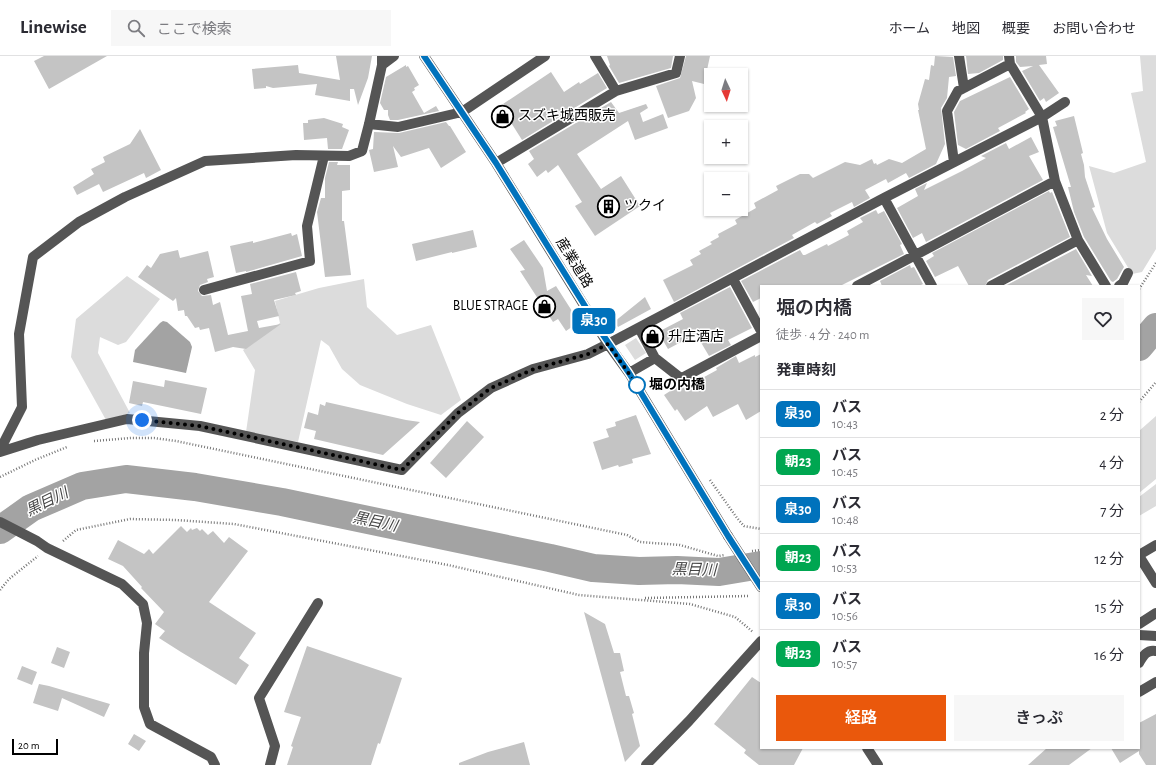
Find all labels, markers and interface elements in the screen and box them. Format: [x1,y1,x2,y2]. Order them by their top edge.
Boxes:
search box [111,10,391,46]
icon: search [125,17,147,39]
text: Linewise [20,18,87,37]
text: ここで検索 [157,22,232,37]
text: ホーム [888,22,930,36]
text: 地図 [952,22,980,36]
text: 概要 [1002,22,1030,36]
text: お問い合わせ [1052,22,1136,36]
north arrow [704,68,748,112]
map controls [704,68,748,216]
shop icon: スズキ城西販売 [490,103,516,129]
place label: スズキ城西販売 [518,107,616,123]
button: + [704,120,748,164]
button: − [704,172,748,216]
building icon: ツクイ [595,193,621,219]
place label: ツクイ [624,198,666,213]
street label: 産業道路 [553,235,596,290]
shop icon: BLUE STRAGE [531,293,557,319]
button: heart [1082,298,1124,340]
place label: BLUE STRAGE [453,299,528,313]
text: 堀の内橋 [776,299,852,318]
line badge: 泉30 [571,308,617,334]
text: 泉30 [580,314,608,328]
shop icon: 升庄酒店 [639,324,665,350]
place label: 升庄酒店 [668,329,724,344]
text: 徒歩 · 4 分 · 240 m [776,329,870,342]
text: 発車時刻 [776,363,836,378]
marker: 堀の内橋 [628,376,646,394]
place label: 堀の内橋 [649,377,705,392]
text: バス [832,400,862,415]
text: 泉30 [784,407,812,421]
text: 2 分 [1100,408,1124,423]
your location [132,410,152,430]
text: 10:43 [832,418,858,431]
text: バス [832,448,862,463]
text: 朝23 [785,455,811,469]
text: 4 分 [1099,456,1124,471]
text: 10:45 [832,466,858,479]
water label: 黒目川 [23,484,72,519]
text: バス [832,496,862,511]
text: 泉30 [784,503,812,517]
text: 7 分 [1100,504,1124,519]
water label: 黒目川 [351,509,401,534]
text: 10:48 [832,514,859,527]
text: バス [832,544,862,559]
text: 朝23 [785,551,811,565]
text: 12 分 [1095,552,1124,567]
water label: 黒目川 [671,561,719,578]
text: 10:53 [832,562,857,575]
text: バス [832,592,862,607]
text: 泉30 [784,599,812,613]
text: 15 分 [1095,600,1124,615]
text: 10:56 [832,610,858,623]
text: バス [832,640,862,655]
text: 朝23 [785,647,811,661]
text: 16 分 [1094,648,1124,663]
text: 10:57 [832,658,857,671]
button: 経路 [776,695,946,741]
button: きっぷ [954,695,1124,741]
scale bar [12,737,58,756]
text: 20 m [18,740,39,751]

